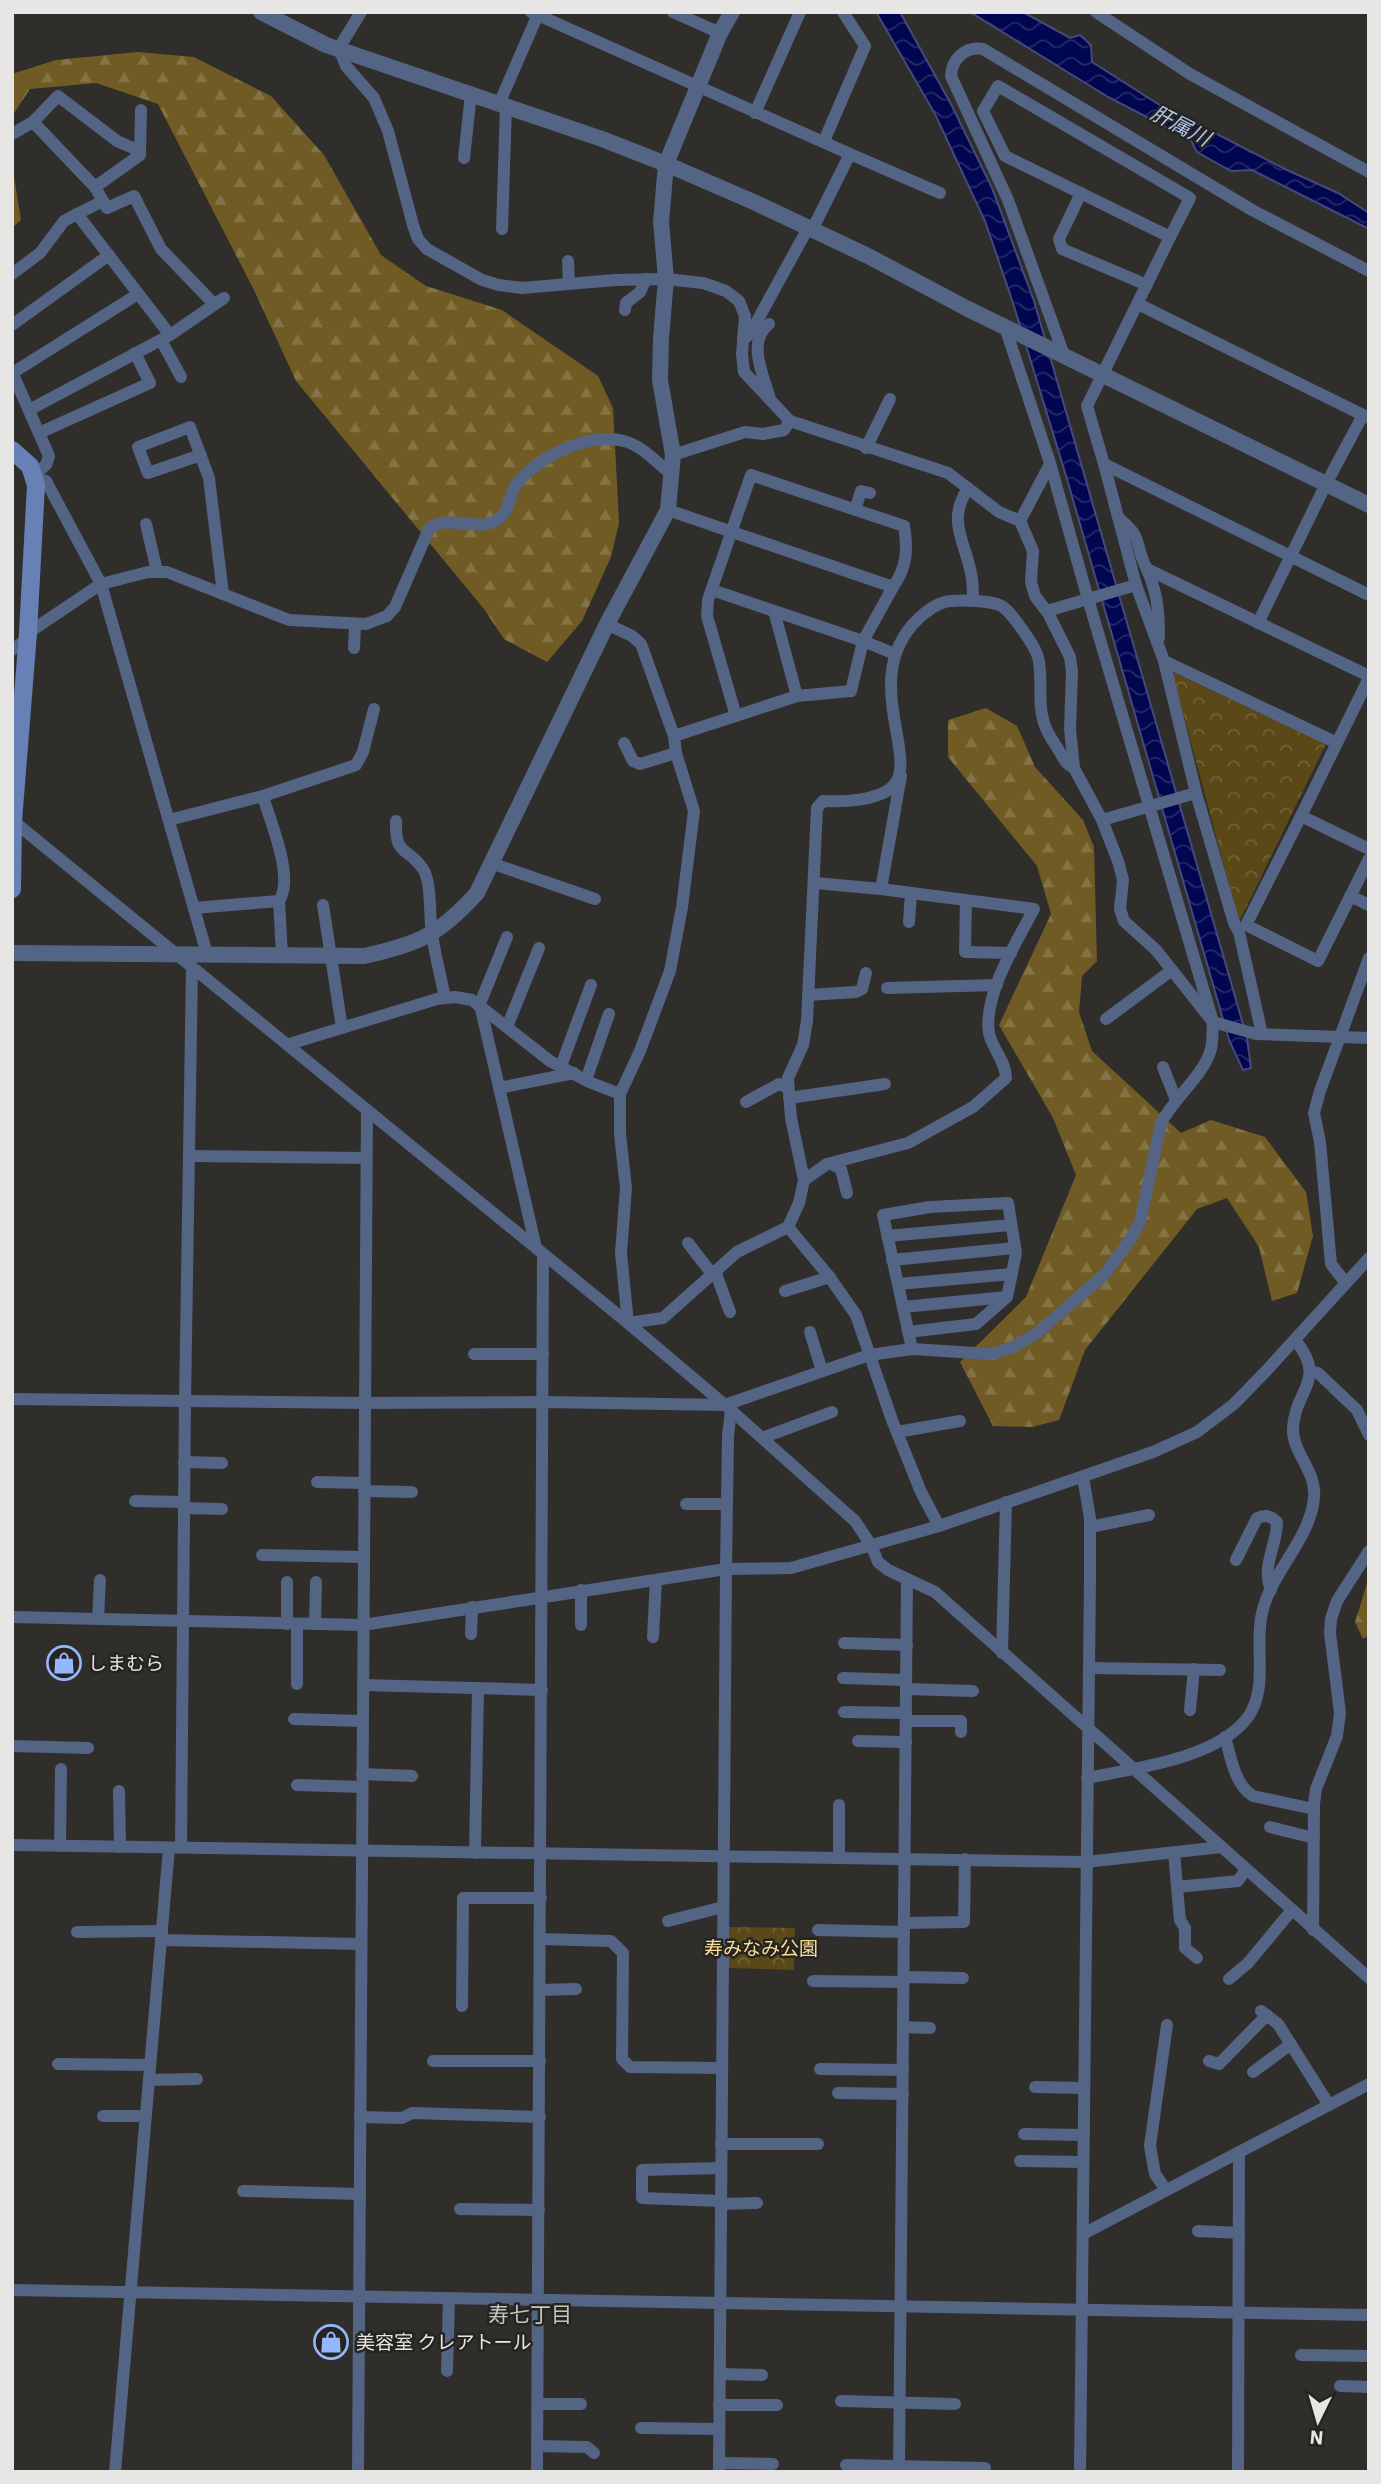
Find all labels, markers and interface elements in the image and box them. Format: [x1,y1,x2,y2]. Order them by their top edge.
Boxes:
water label: 肝属川 [1147,98,1217,153]
shop icon: しまむら [45,1644,83,1682]
place label: しまむら [88,1651,164,1675]
park label: 寿みなみ公園 [704,1936,818,1960]
district label: 寿七丁目 [488,2300,572,2328]
shop icon: 美容室 クレアトール [312,2323,350,2361]
place label: 美容室 クレアトール [356,2330,532,2354]
north arrow [1283,2386,1353,2456]
text: N [1309,2425,1324,2450]

